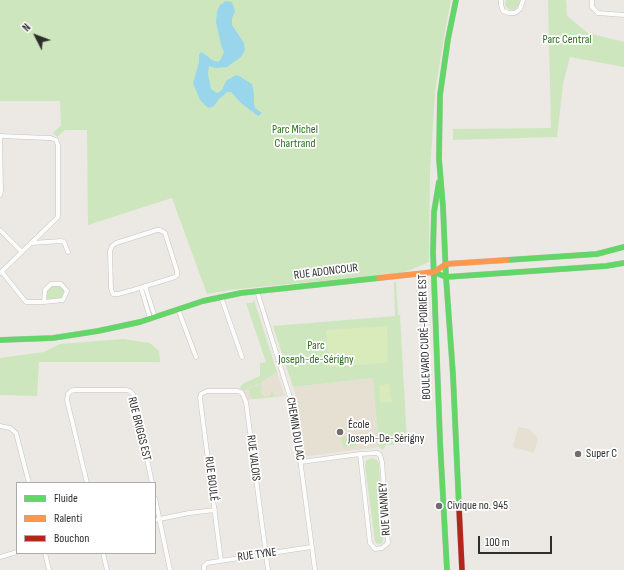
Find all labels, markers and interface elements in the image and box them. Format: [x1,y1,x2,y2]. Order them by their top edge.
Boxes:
north arrow [16,16,56,56]
text: N [20,21,34,34]
park label: Parc Central [542,33,592,47]
park label: Parc Michel Chartrand [272,123,318,151]
street label: RUE ADONCOUR [293,261,359,283]
street label: BOULEVARD CURÉ-POIRIER EST [416,274,434,400]
park label: Parc Joseph-de-Sérigny [278,339,354,367]
street label: RUE BRIGGS EST [124,396,154,462]
street label: CHEMIN DU LAC [283,396,307,462]
place label: École Joseph-De-Sérigny [348,418,424,446]
marker: École Joseph-De-Sérigny [335,427,345,437]
street label: RUE VALOIS [243,434,263,482]
place label: Super C [586,447,617,461]
marker: Super C [573,449,583,459]
street label: RUE BOULÉ [201,456,221,502]
legend [16,482,156,554]
street label: RUE VIANNEY [376,482,394,536]
text: Fluide [54,491,78,506]
place label: Civique no. 945 [447,499,508,513]
marker: Civique no. 945 [434,501,444,511]
text: Ralenti [54,511,82,526]
scale bar [480,528,554,554]
text: Bouchon [54,531,89,546]
text: 100 m [485,535,510,550]
street label: RUE TYNE [237,545,277,565]

